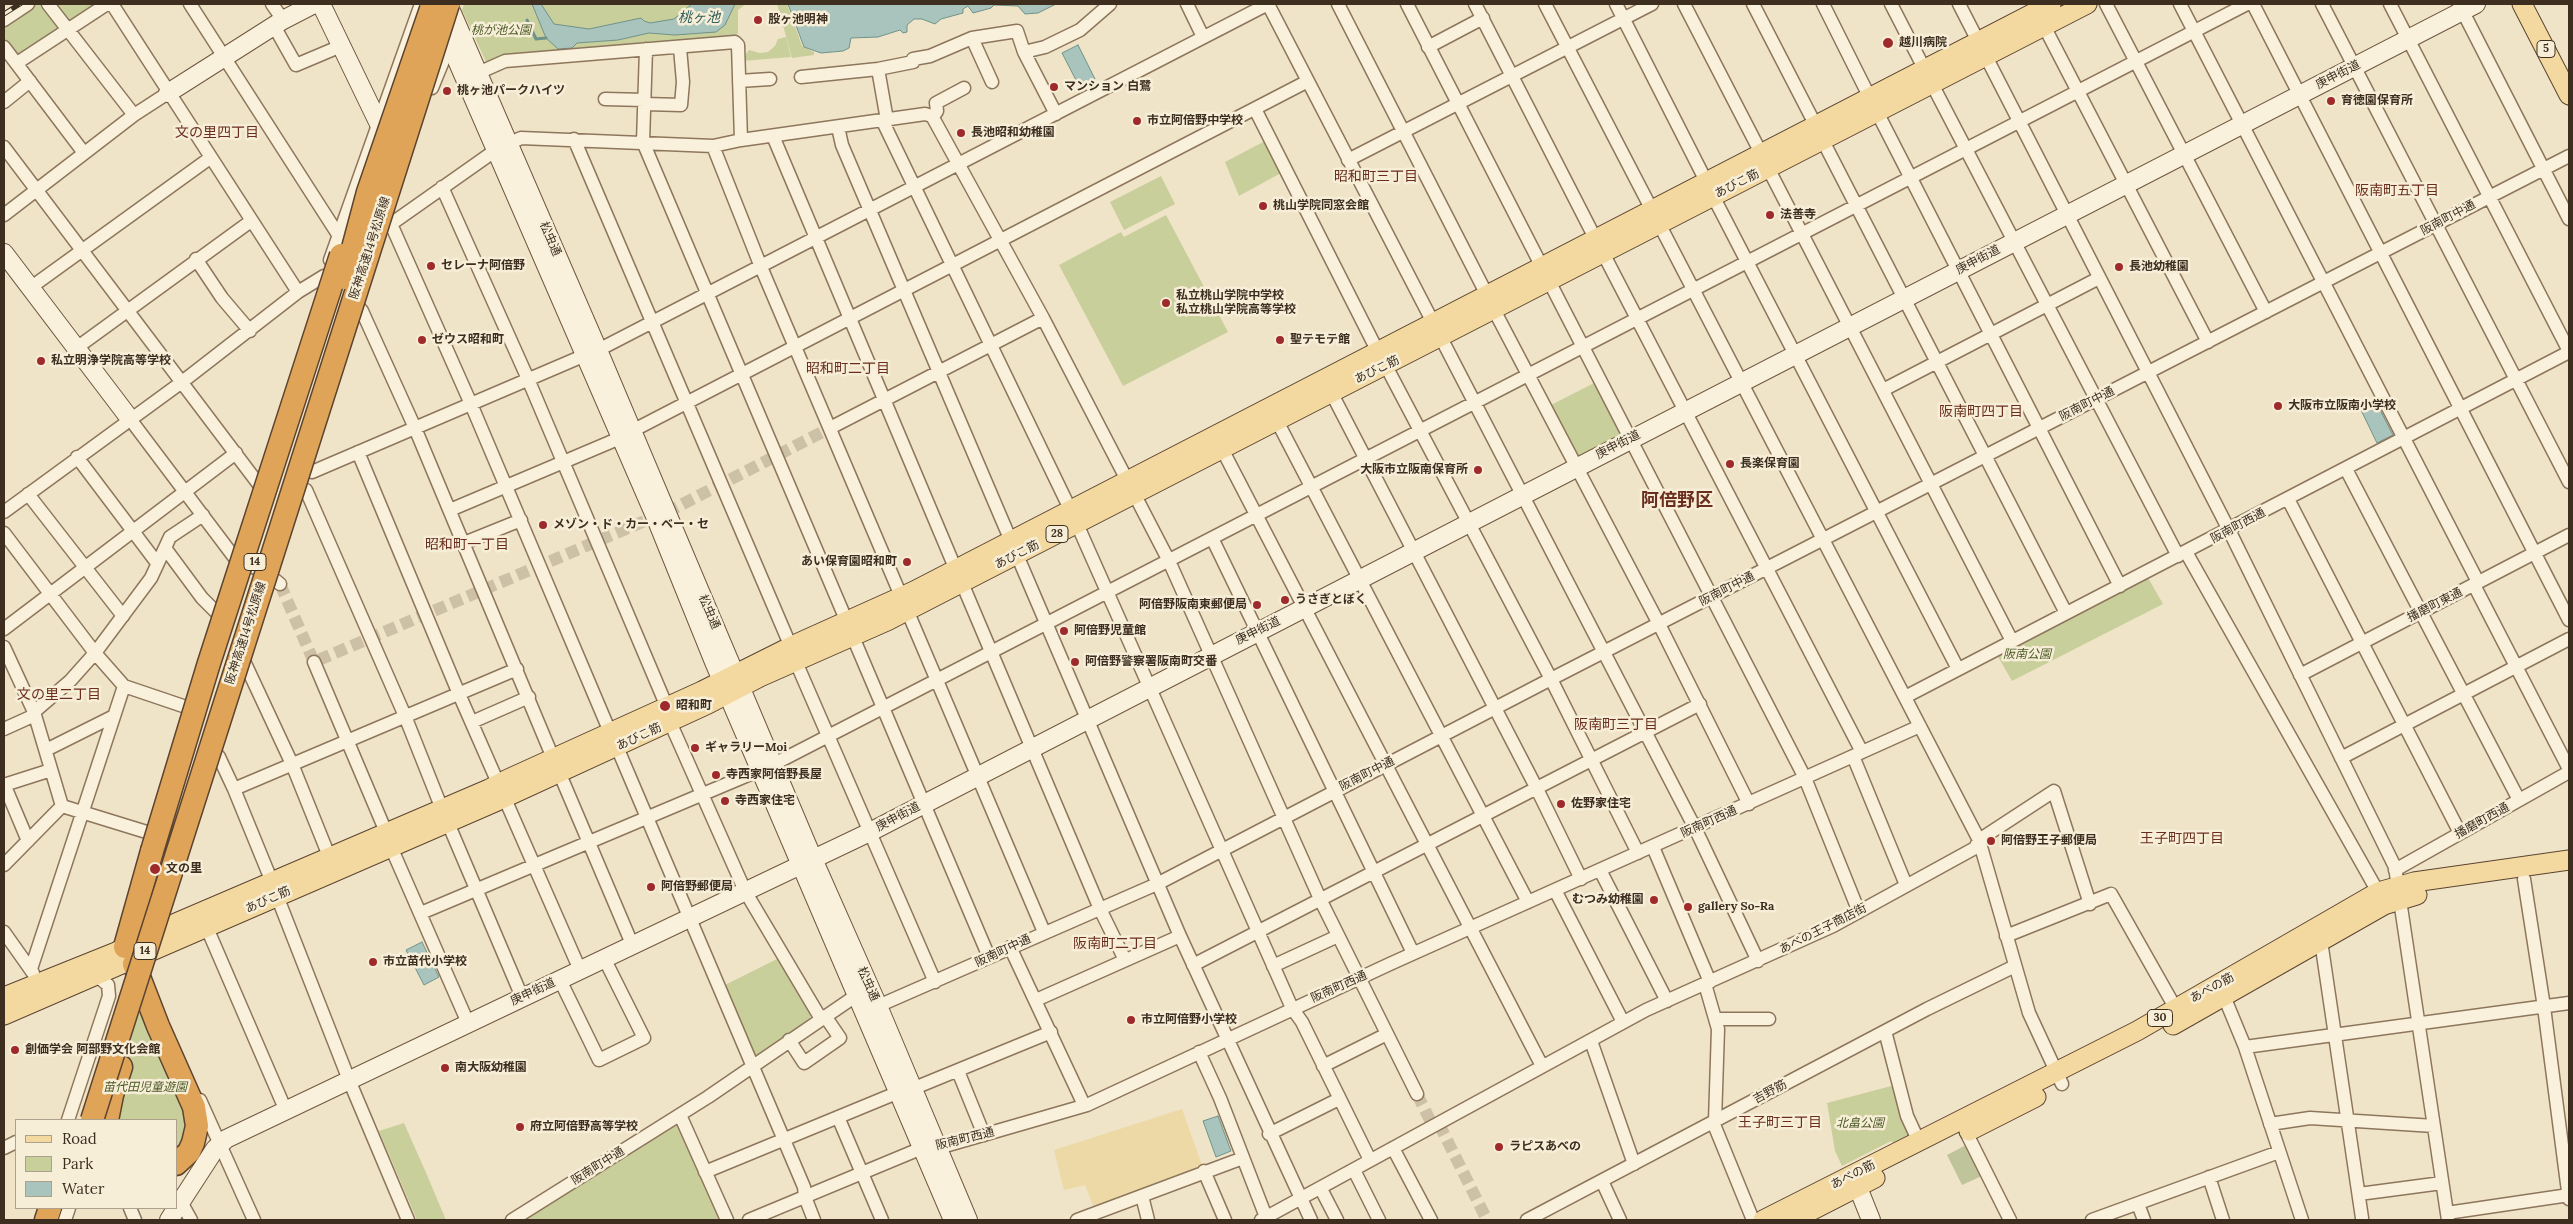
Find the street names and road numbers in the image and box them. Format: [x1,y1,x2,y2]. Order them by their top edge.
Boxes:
road number: 5 [2537,41,2555,58]
street label: 庚申街道 [2313,58,2363,92]
street label: あびこ筋 [1712,167,1762,201]
street label: 阪神高速14号松原線 [347,195,393,301]
street label: 阪南町中通 [2418,198,2478,238]
street label: 松虫通 [536,220,564,258]
street label: 庚申街道 [1953,242,2003,278]
street label: あびこ筋 [1352,353,1402,387]
street label: 阪南町中通 [2057,384,2117,424]
street label: 庚申街道 [1593,428,1643,462]
street label: 阪南町西通 [2208,506,2268,546]
road number: 28 [1046,526,1068,542]
street label: あびこ筋 [992,538,1042,572]
road number: 14 [244,554,266,570]
street label: 阪南町中通 [1697,569,1757,609]
street label: 阪神高速14号松原線 [223,580,269,686]
street label: 播磨町東通 [2405,585,2465,625]
street label: 松虫通 [695,593,723,631]
street label: 庚申街道 [1233,614,1283,648]
street label: あびこ筋 [614,720,664,754]
street label: 阪南町中通 [1337,754,1397,794]
street label: 庚申街道 [873,799,923,835]
street label: 播磨町西通 [2452,800,2512,842]
street label: 阪南町西通 [1679,803,1739,841]
street label: あびこ筋 [243,884,293,916]
street label: あべの王子商店街 [1777,901,1869,957]
street label: 阪南町中通 [973,932,1033,970]
road number: 14 [134,942,156,959]
street label: 松虫通 [854,965,882,1003]
street label: 阪南町西通 [1309,968,1369,1006]
street label: あべの筋 [2188,970,2236,1006]
street label: 庚申街道 [508,975,558,1009]
road number: 30 [2148,1010,2172,1026]
street label: 吉野筋 [1751,1077,1789,1107]
street label: 阪南町西通 [934,1125,996,1153]
street label: 阪南町中通 [569,1144,627,1188]
street label: あべの筋 [1828,1158,1878,1192]

